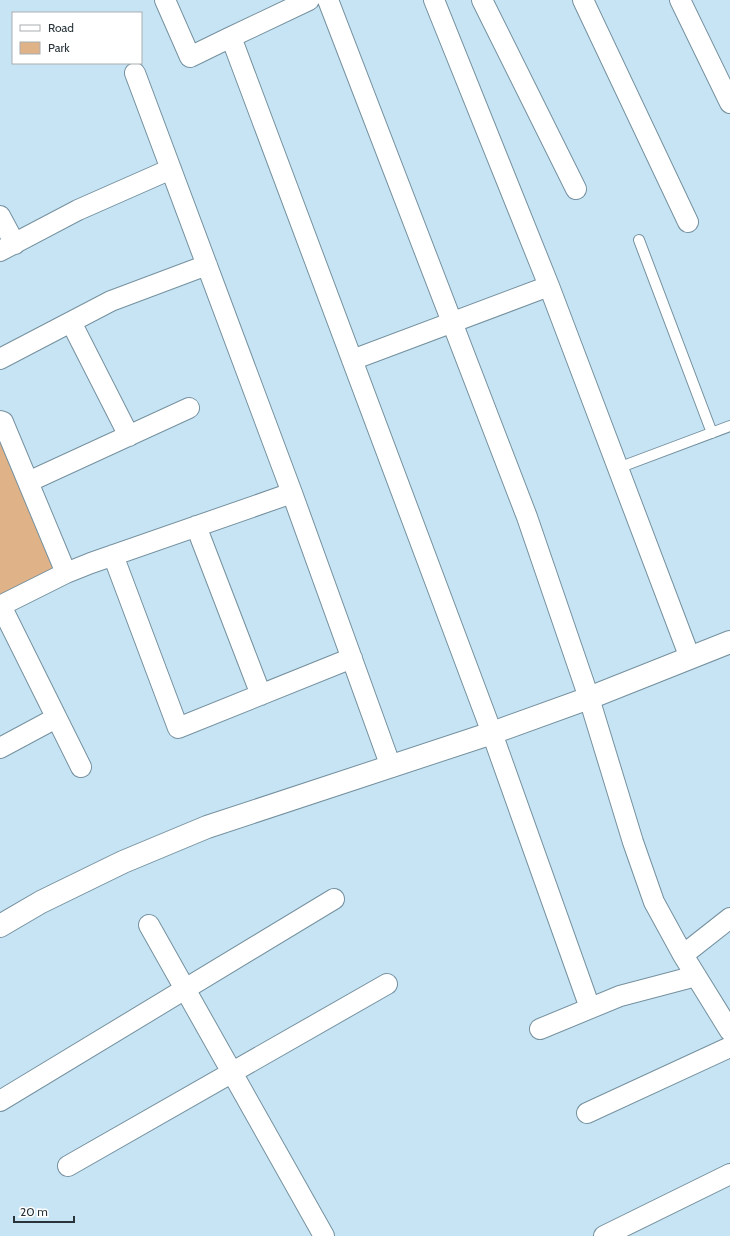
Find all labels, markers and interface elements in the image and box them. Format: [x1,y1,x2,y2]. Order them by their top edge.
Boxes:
legend [12,12,142,64]
text: Road [48,20,74,35]
text: Park [48,40,70,55]
scale bar [14,1198,74,1224]
text: 20 m [20,1204,48,1219]

